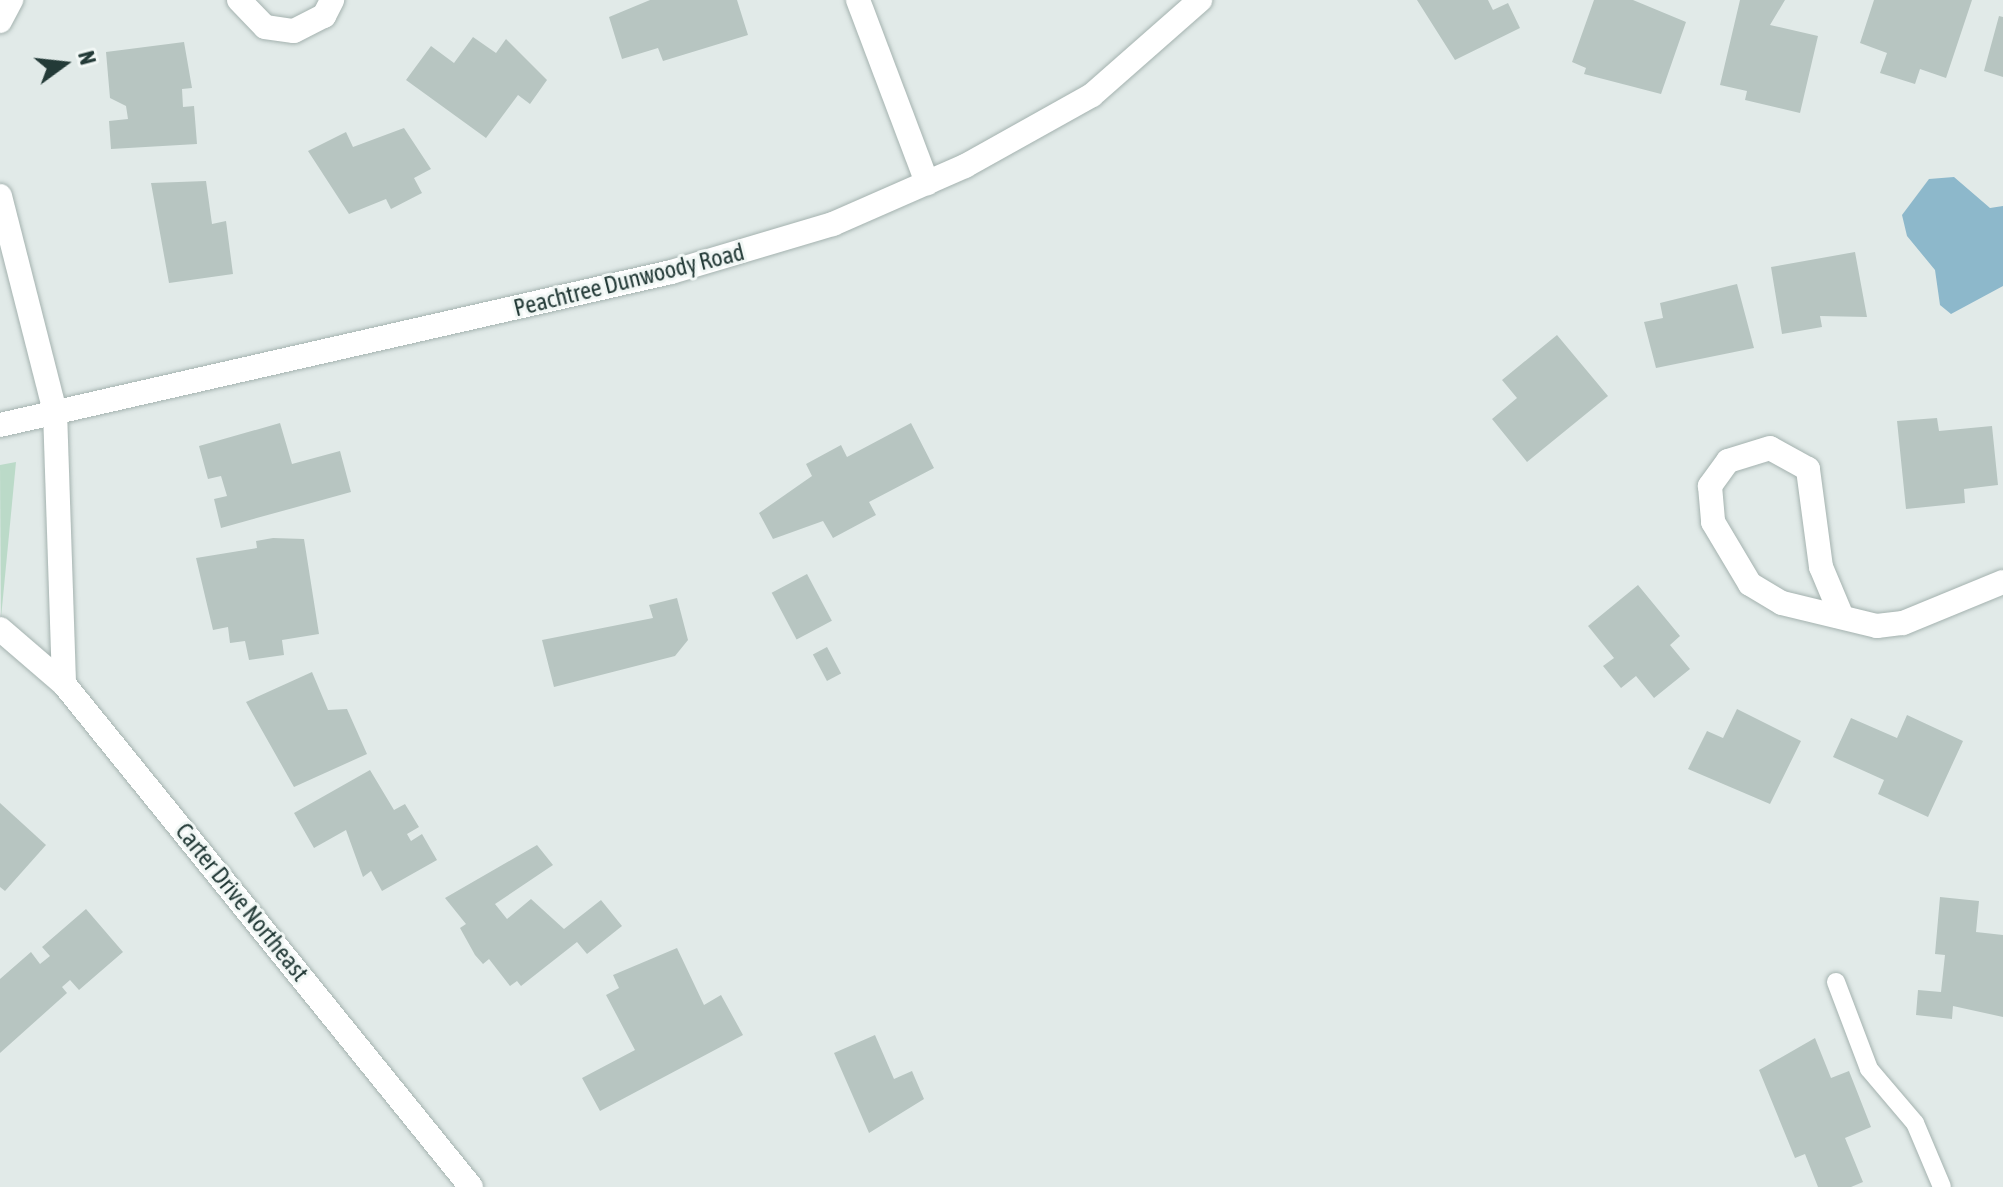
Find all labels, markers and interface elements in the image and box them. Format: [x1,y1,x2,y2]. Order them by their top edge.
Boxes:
north arrow [24,24,104,104]
text: N [73,48,101,67]
street label: Peachtree Dunwoody Road [511,237,747,323]
street label: Carter Drive Northeast [169,817,315,987]

